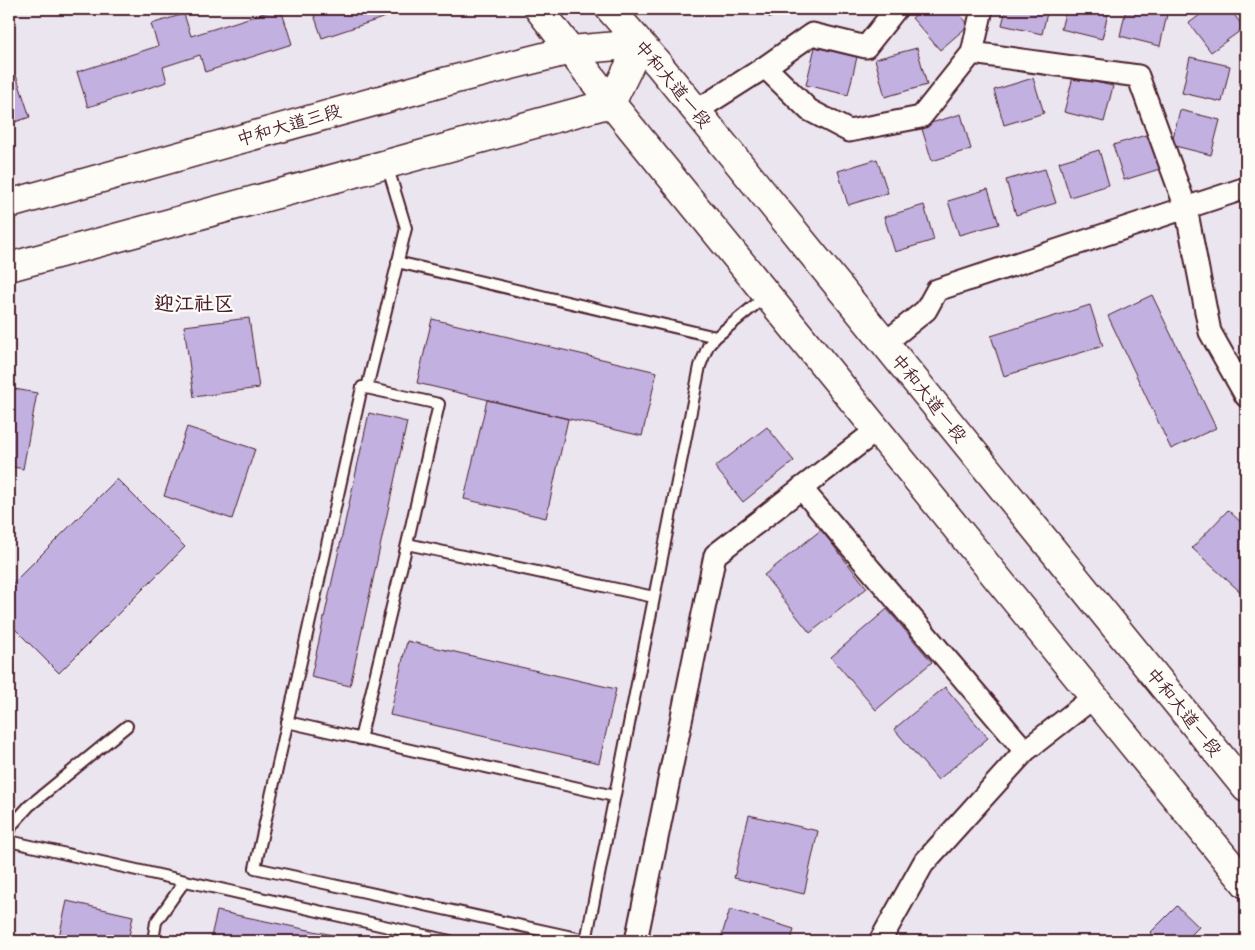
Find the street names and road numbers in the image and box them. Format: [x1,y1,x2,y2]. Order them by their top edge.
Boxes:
street label: 中和大道一段 [630,34,718,132]
street label: 中和大道三段 [234,98,344,150]
street label: 中和大道一段 [886,348,973,447]
street label: 中和大道一段 [1141,662,1228,761]

